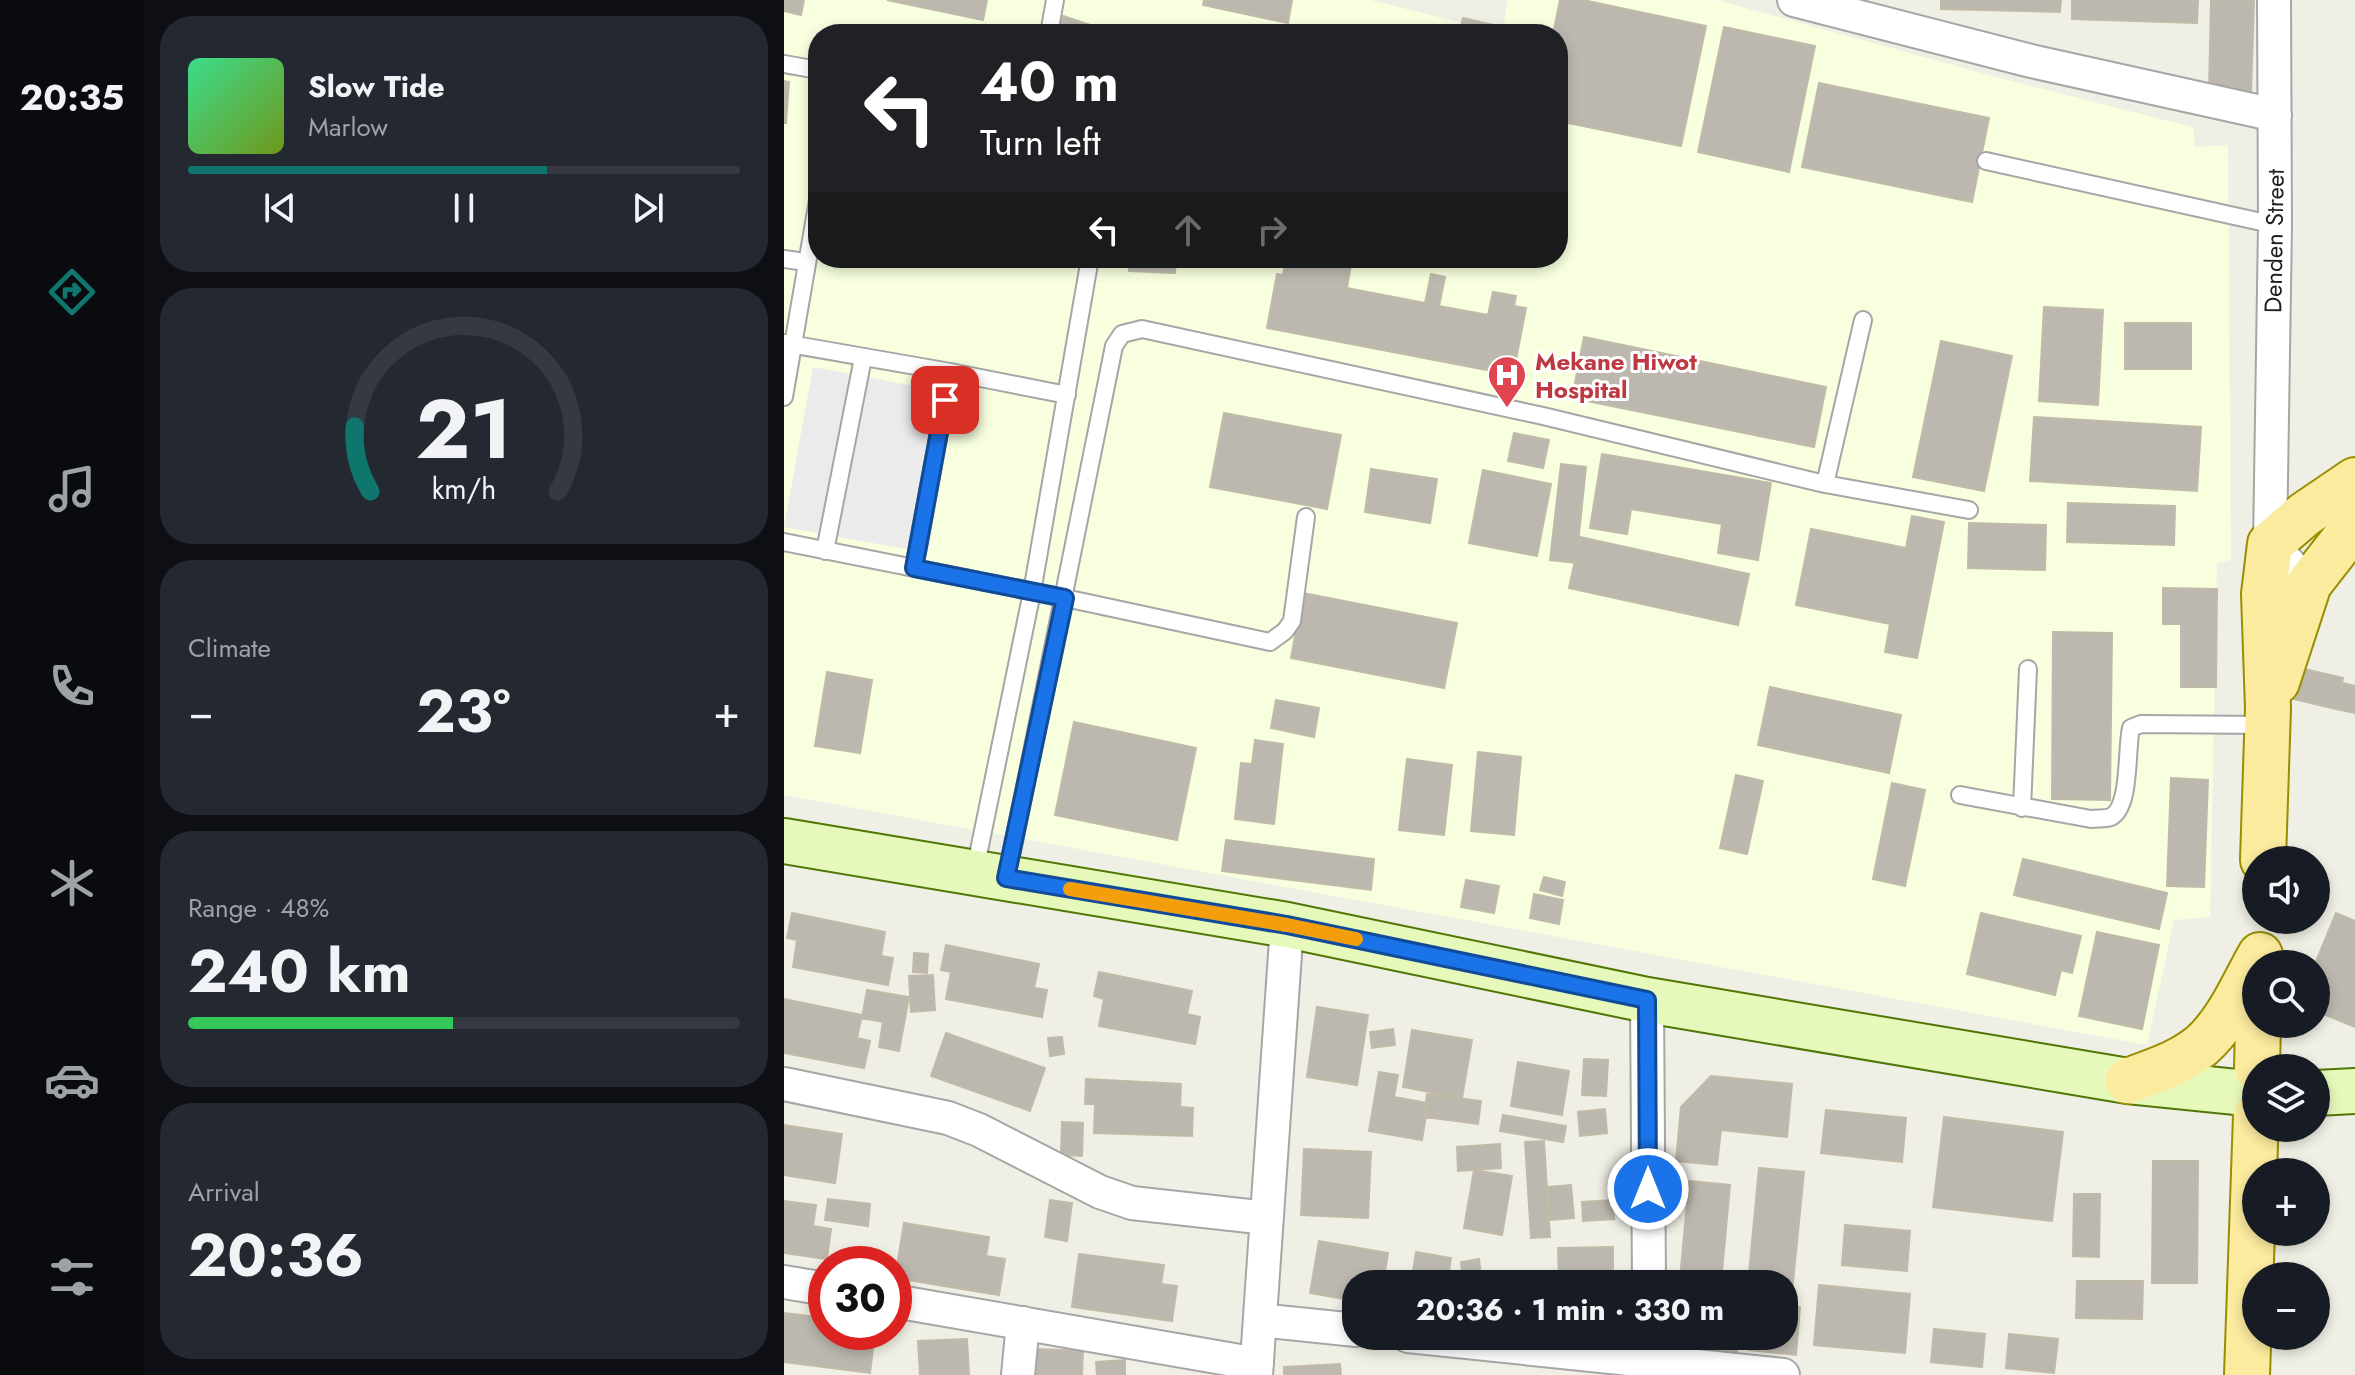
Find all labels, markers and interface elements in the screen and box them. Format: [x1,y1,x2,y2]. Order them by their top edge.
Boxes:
text: 40 m [980,41,1119,122]
icon: left [848,56,952,160]
text: Slow Tide [308,65,445,108]
text: 20:35 [20,71,124,123]
text: Marlow [308,108,388,146]
text: Turn left [980,116,1101,168]
street label: Denden Street [2255,168,2293,313]
icon: previous [258,186,302,230]
icon: pause [442,186,486,230]
icon: next [626,186,670,230]
icon: left [1082,208,1126,252]
icon: ahead [1166,208,1210,252]
icon: right [1250,208,1294,252]
icon: directions [44,264,100,320]
place label: Mekane Hiwot Hospital [1535,344,1697,407]
hospital icon: Mekane Hiwot Hospital [1486,354,1528,409]
pin [911,366,979,434]
text: 21 [416,368,512,488]
icon: arrive [923,378,967,422]
icon: music [44,461,100,517]
text: km/h [432,468,496,510]
text: Climate [188,629,271,667]
icon: phone [44,658,100,714]
text: 23° [416,668,511,755]
text: − [188,680,214,744]
text: + [713,680,740,744]
map controls [2242,846,2330,1350]
button: sound [2242,846,2330,934]
icon: climate [44,855,100,911]
text: Range · 48% [188,889,329,927]
text: 240 km [188,928,411,1015]
button: search [2242,950,2330,1038]
icon: car [44,1052,100,1108]
button: layers [2242,1054,2330,1142]
position arrow [1606,1147,1690,1231]
button: + [2242,1158,2330,1246]
text: Arrival [188,1173,260,1211]
text: 20:36 [188,1212,364,1299]
speed limit sign: 30 [808,1246,912,1350]
icon: filters [44,1249,100,1305]
button: − [2242,1262,2330,1350]
text: 20:36 · 1 min · 330 m [1416,1288,1724,1331]

